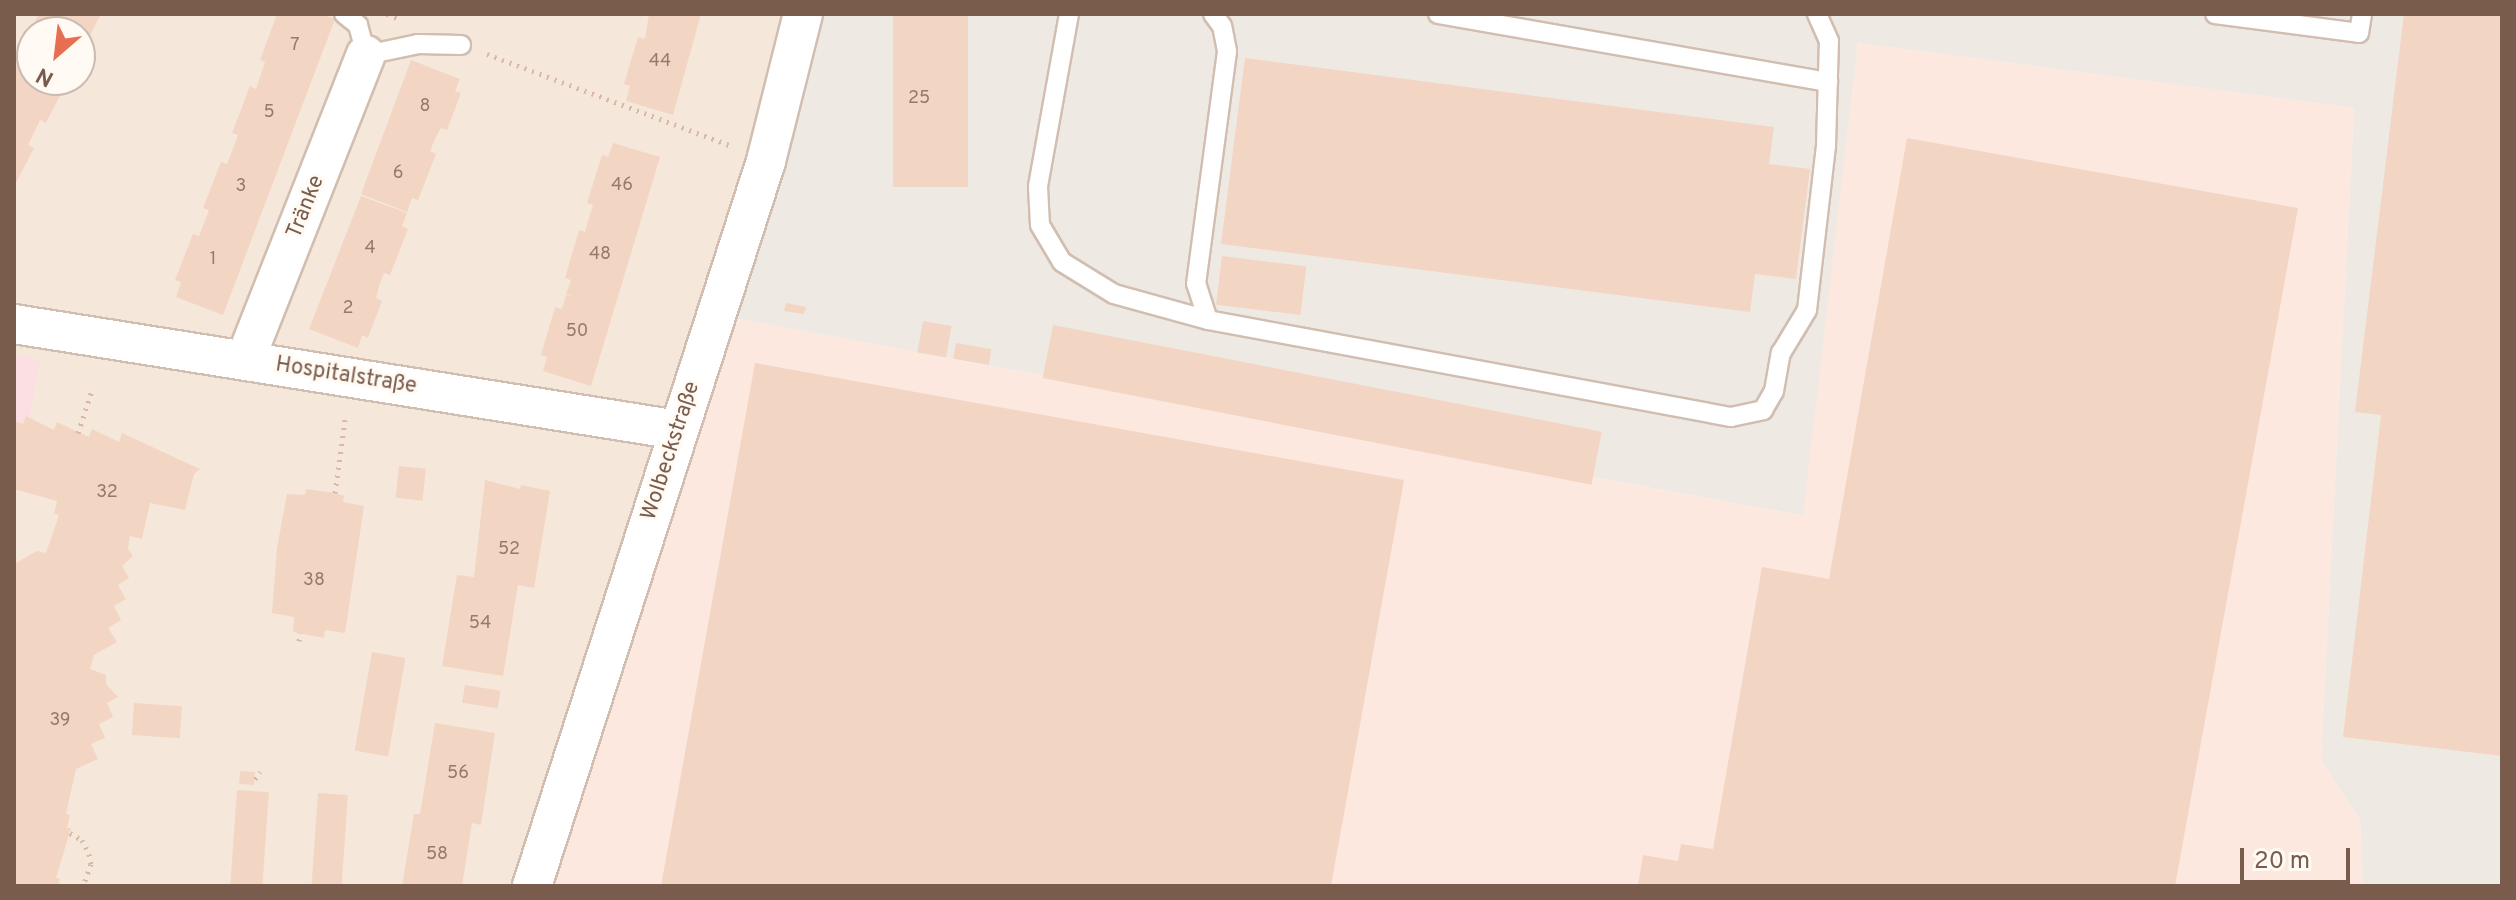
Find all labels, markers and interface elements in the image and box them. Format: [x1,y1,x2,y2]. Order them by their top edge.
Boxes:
north arrow [16,16,96,96]
house number: 7 [290,35,300,57]
house number: 44 [649,51,671,73]
text: N [32,60,59,91]
house number: 25 [908,88,930,110]
house number: 8 [420,96,430,118]
house number: 5 [263,102,275,124]
house number: 6 [393,163,403,185]
street label: Tränke [281,172,331,242]
house number: 46 [611,175,633,197]
house number: 3 [236,176,246,198]
house number: 4 [364,238,376,260]
house number: 48 [589,244,611,266]
house number: 1 [210,249,216,271]
house number: 2 [342,298,354,320]
house number: 50 [566,321,588,343]
street label: Hospitalstraße [274,352,418,400]
street label: Wolbeckstraße [636,378,706,524]
house number: 32 [96,482,118,504]
house number: 52 [498,539,520,561]
house number: 38 [303,570,325,592]
house number: 54 [469,613,491,635]
house number: 39 [49,710,71,732]
house number: 56 [447,763,469,785]
scale bar [2244,832,2354,882]
house number: 58 [426,844,448,866]
text: 20 m [2254,847,2310,877]

